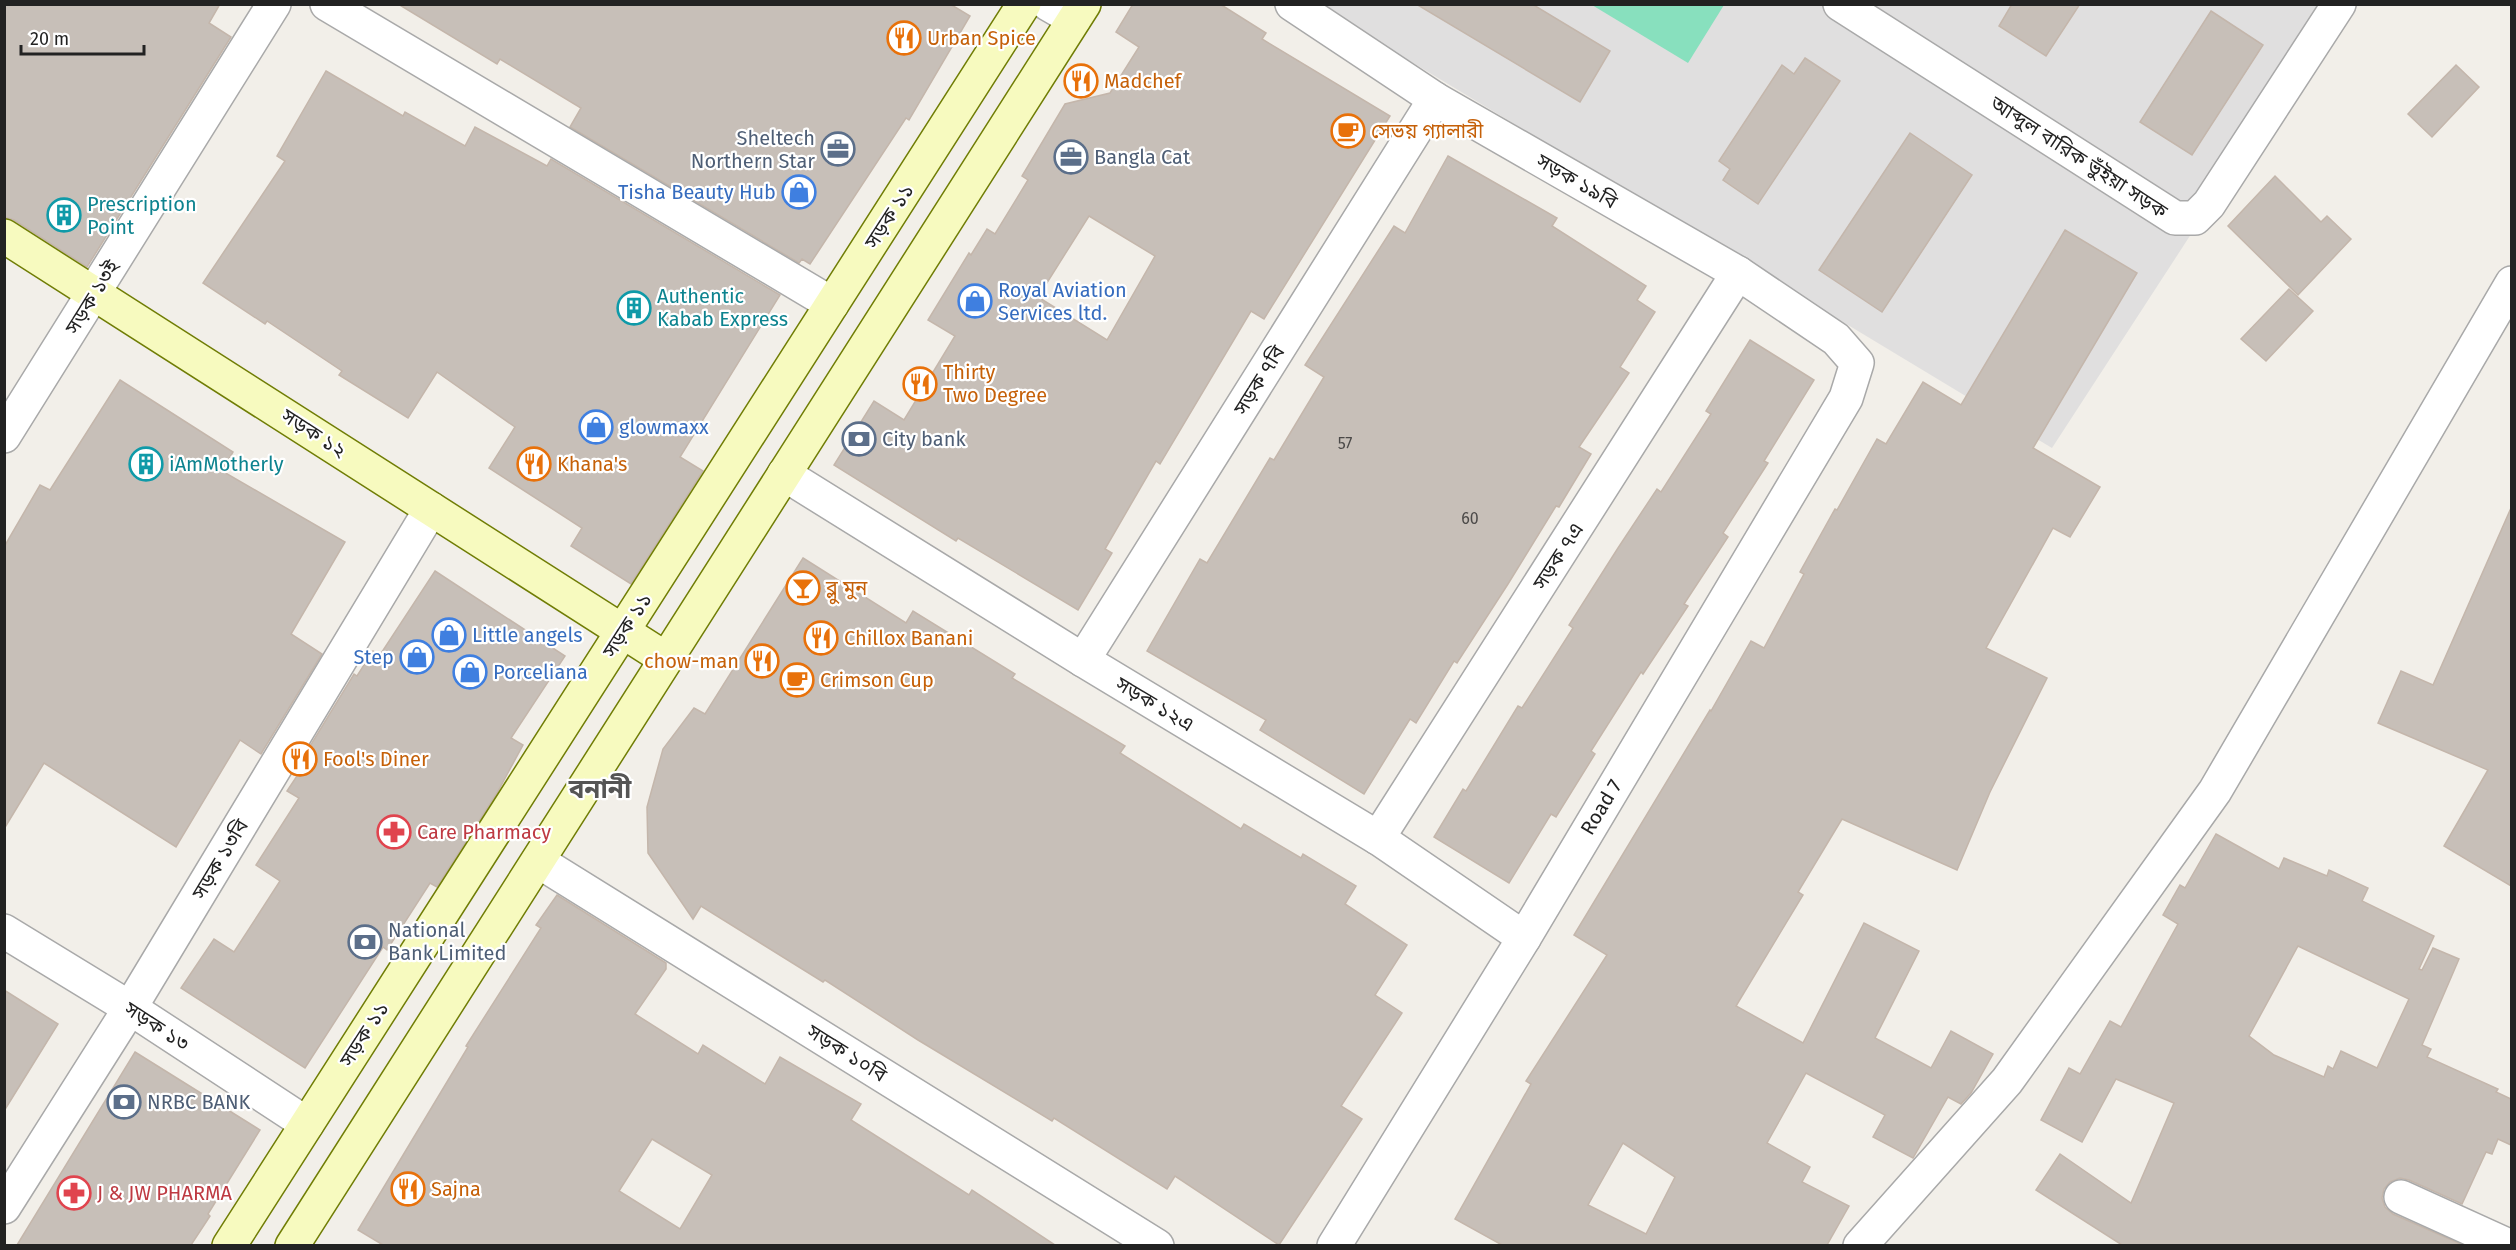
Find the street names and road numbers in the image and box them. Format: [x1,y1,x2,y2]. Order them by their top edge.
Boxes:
street label: আব্দুল বারিক ভুঁইয়া সড়ক [1985,90,2173,224]
street label: সড়ক ১৯বি [1532,148,1622,214]
street label: সড়ক ১১ [859,179,919,253]
street label: সড়ক ১৩ই [59,255,124,339]
street label: সড়ক ৭বি [1228,340,1290,420]
street label: সড়ক ১২ [277,403,351,463]
street label: সড়ক ৭এ [1527,518,1588,595]
street label: সড়ক ১১ [597,588,657,662]
street label: সড়ক ১২এ [1111,671,1198,737]
street label: Road 7 [1575,775,1627,839]
street label: সড়ক ১৩বি [186,814,254,904]
street label: সড়ক ১৩ [120,996,194,1056]
street label: সড়ক ১১ [334,997,394,1071]
street label: সড়ক ১০বি [802,1019,892,1087]

